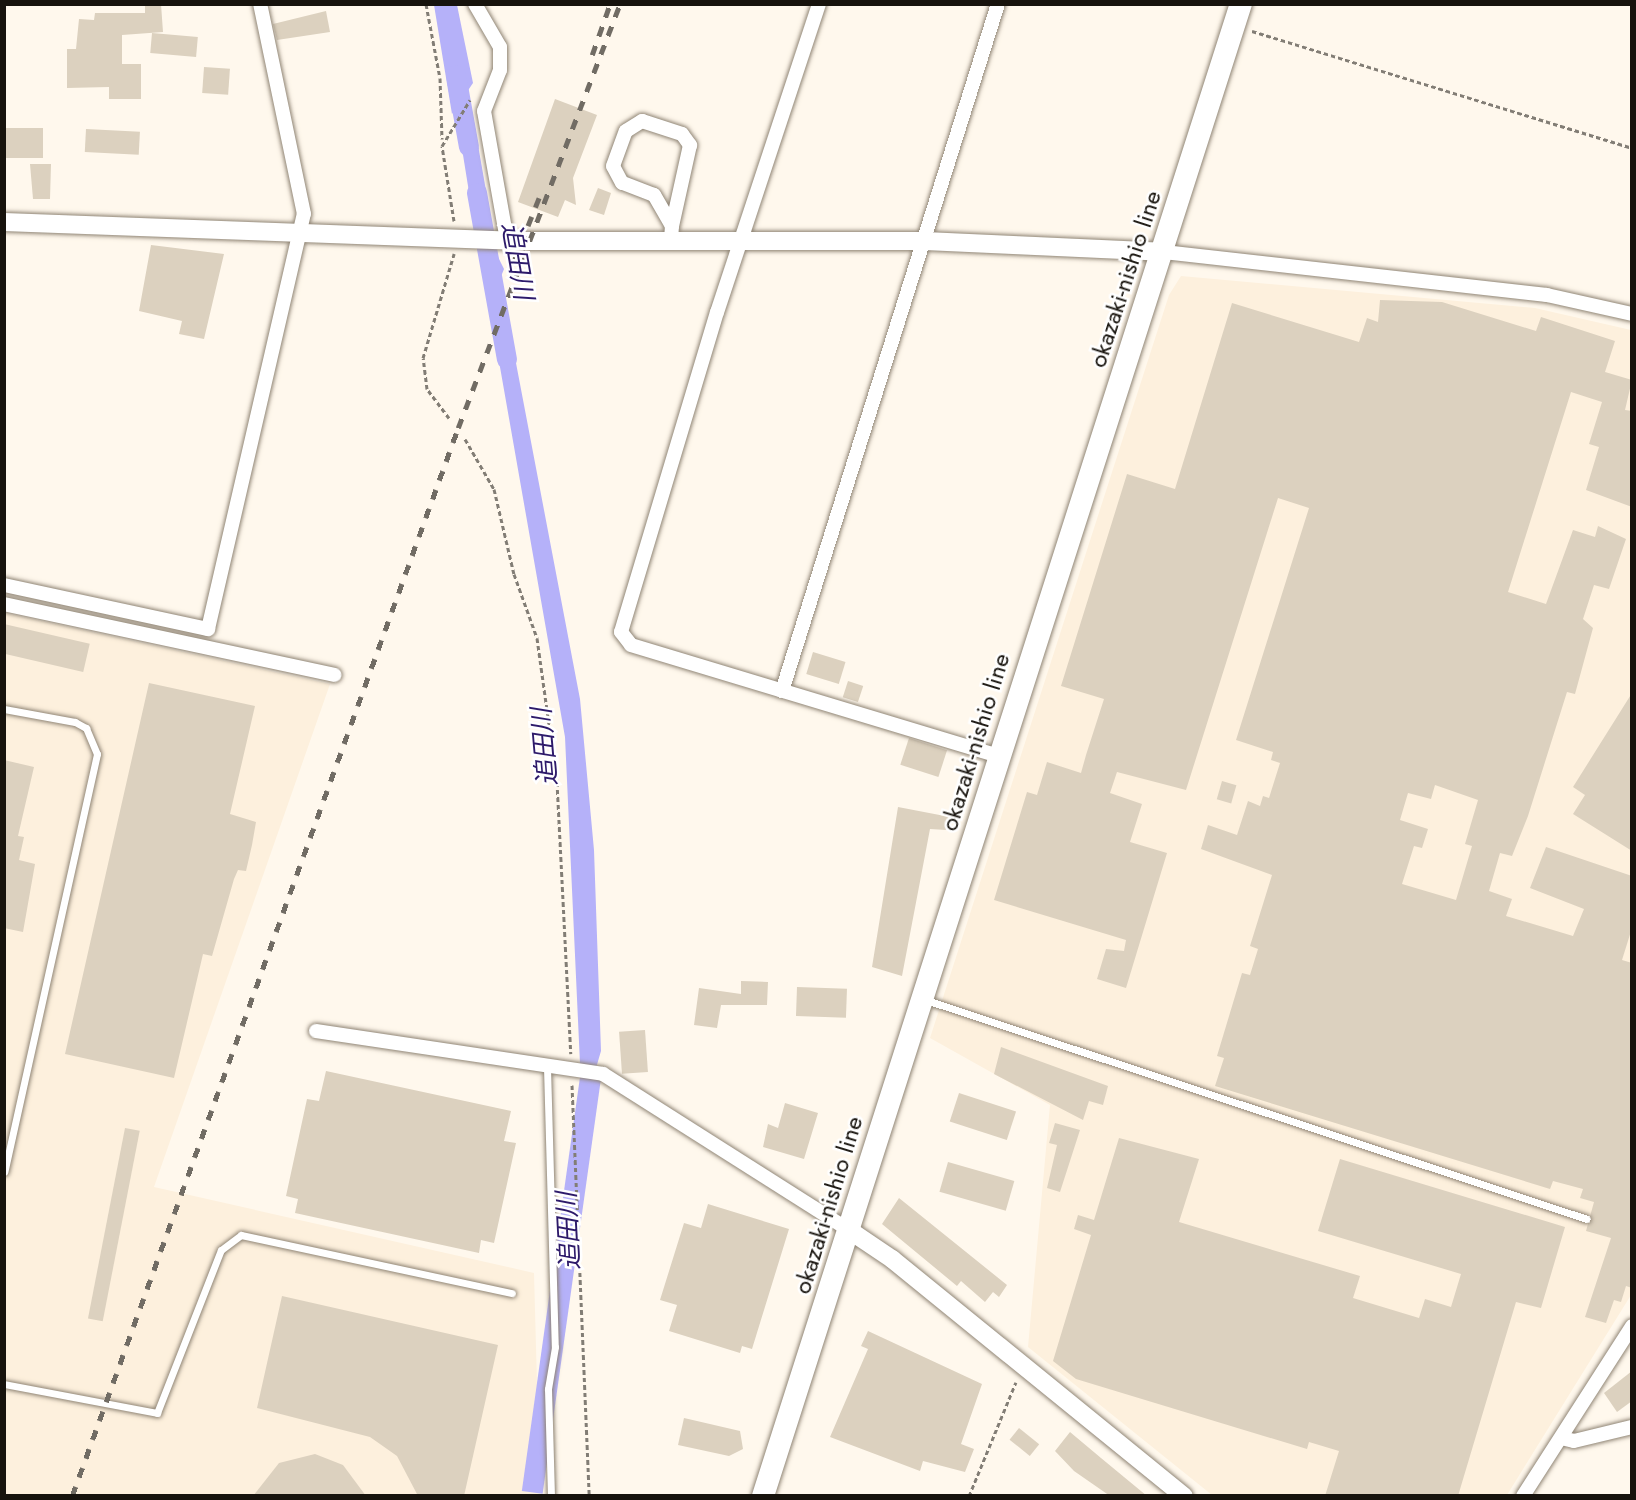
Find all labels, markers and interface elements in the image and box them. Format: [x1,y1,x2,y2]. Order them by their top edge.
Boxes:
street label: okazaki-nishio line [1083,187,1167,371]
water label: 追田川 [495,220,539,302]
street label: okazaki-nishio line [934,650,1016,834]
water label: 追田川 [526,707,564,787]
street label: okazaki-nishio line [787,1113,869,1297]
water label: 追田川 [551,1191,587,1271]

